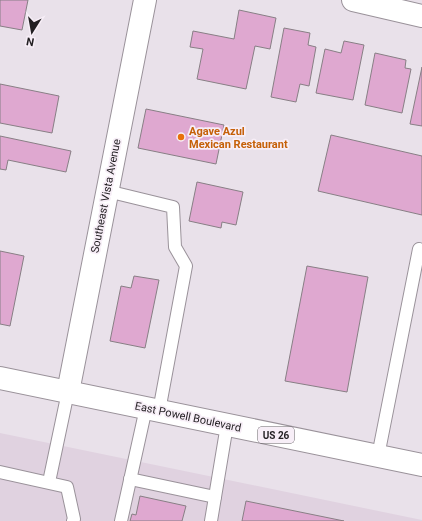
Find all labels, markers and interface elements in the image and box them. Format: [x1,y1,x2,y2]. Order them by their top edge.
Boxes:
north arrow [12,12,52,52]
text: N [25,34,35,48]
place label: Agave Azul Mexican Restaurant [189,125,288,151]
marker: Agave Azul Mexican Restaurant [176,132,186,142]
street label: Southeast Vista Avenue [89,138,123,254]
street label: East Powell Boulevard [134,399,242,435]
road number: US 26 [258,427,294,443]

